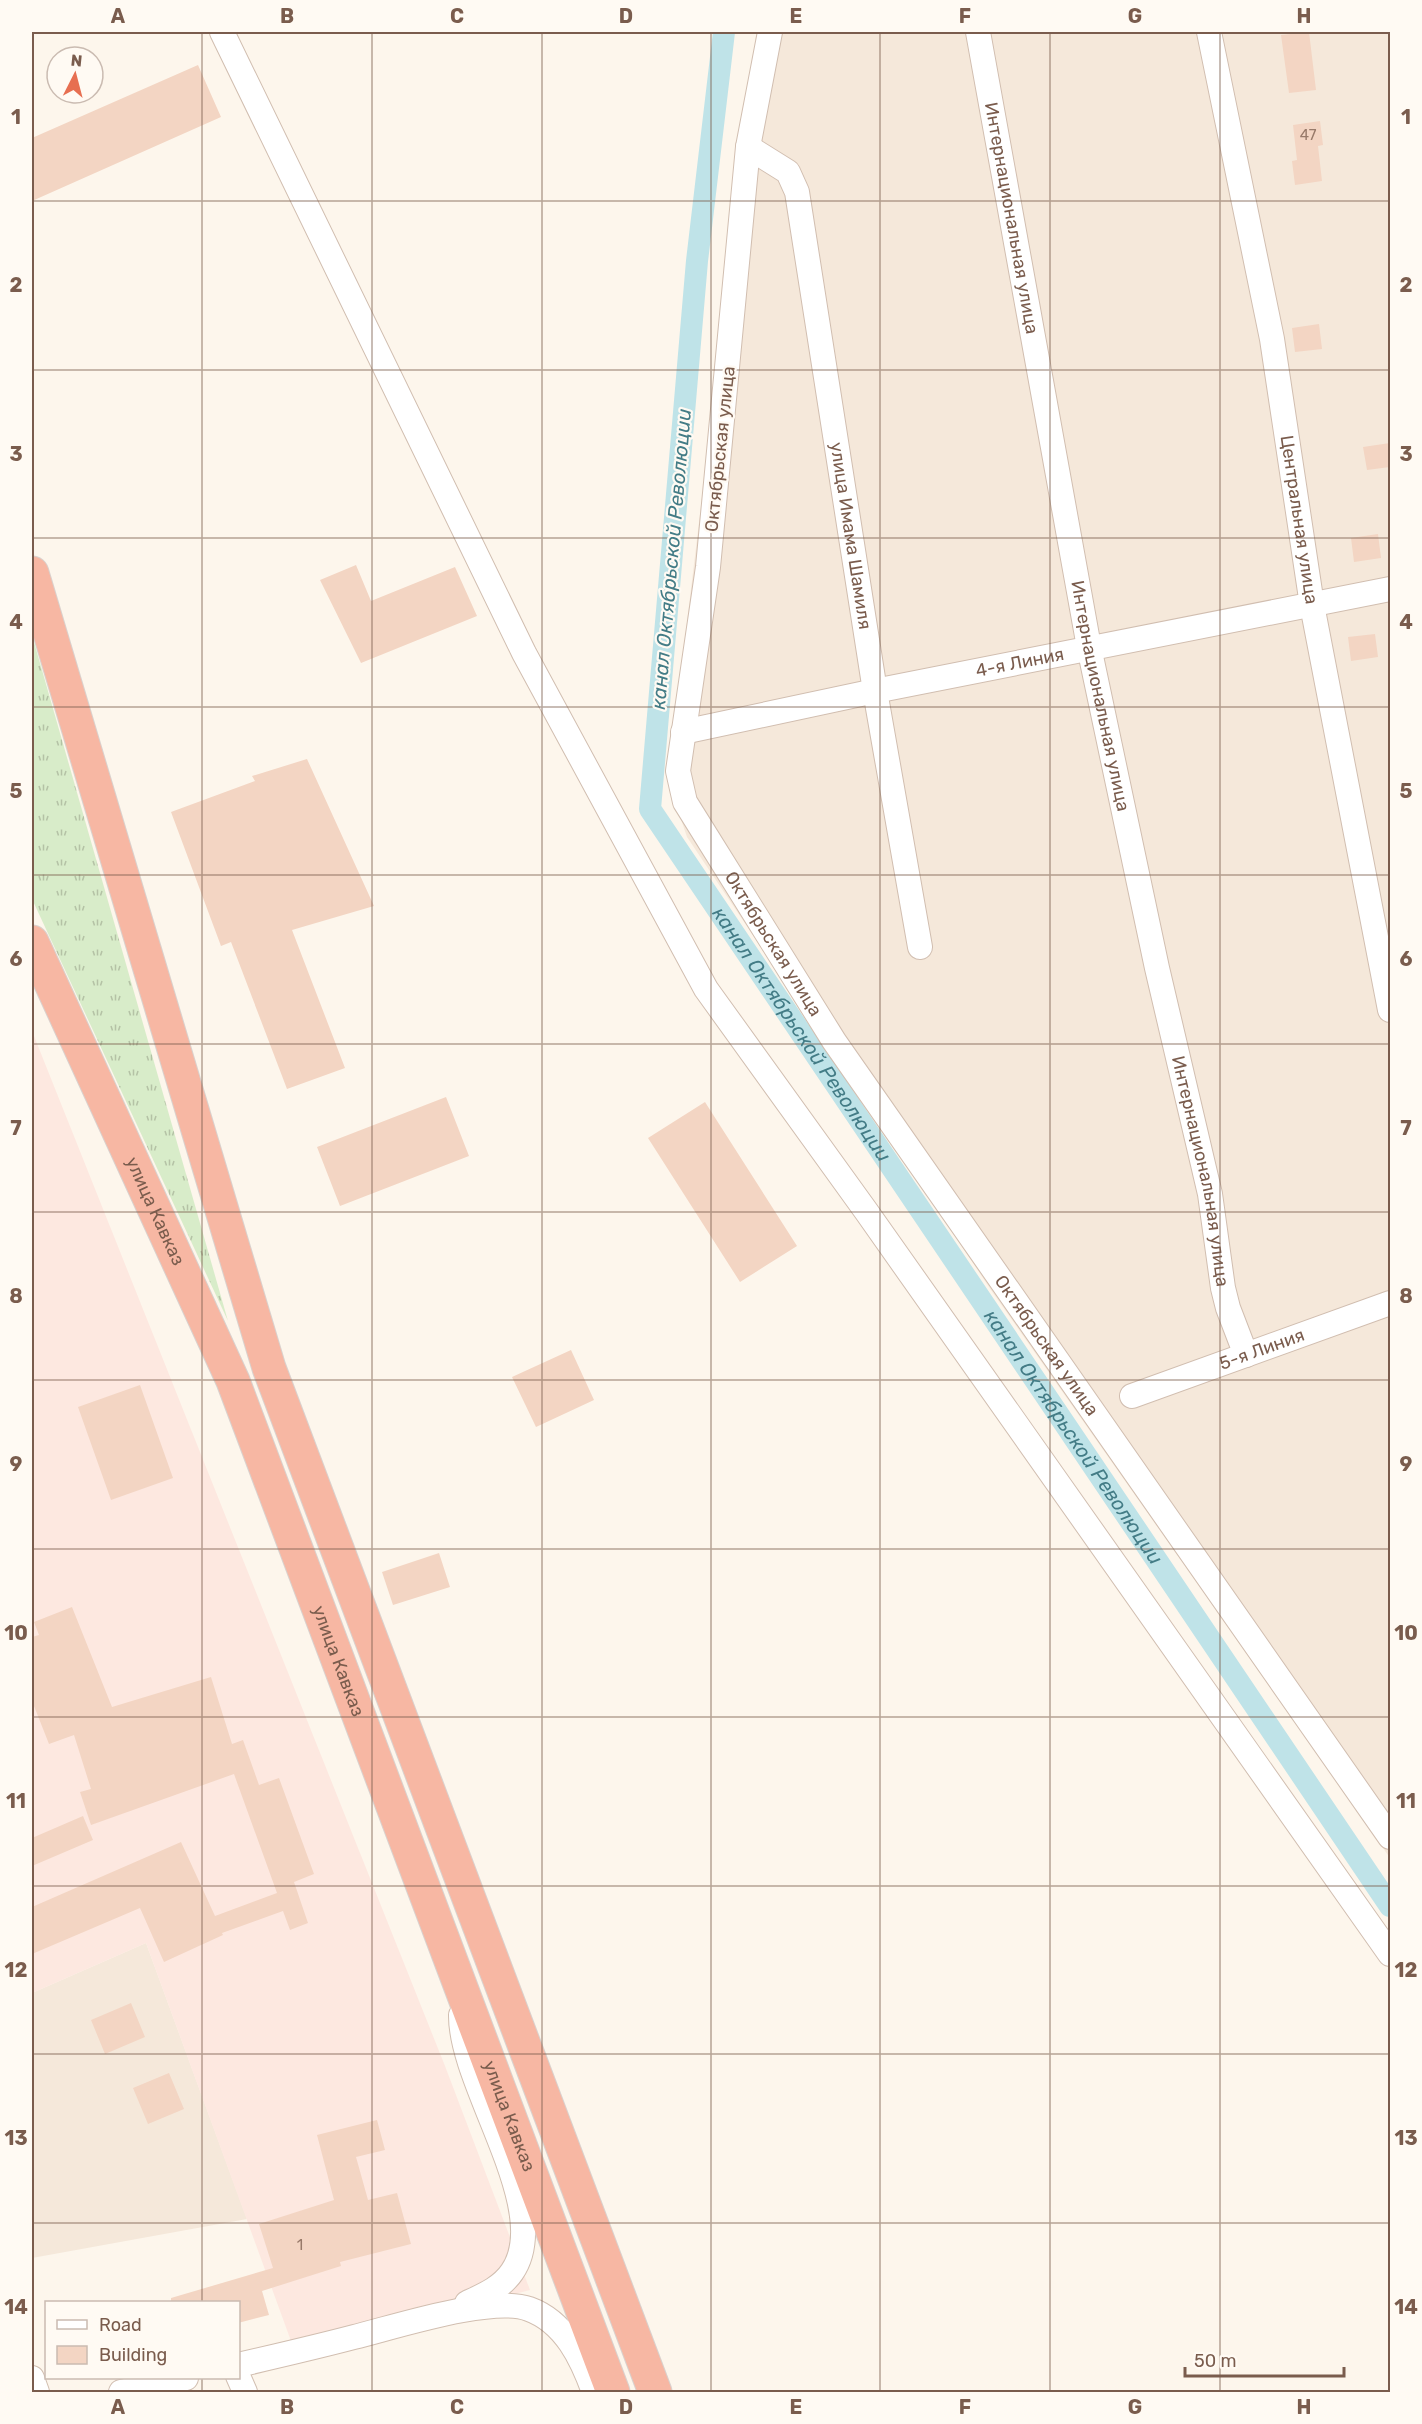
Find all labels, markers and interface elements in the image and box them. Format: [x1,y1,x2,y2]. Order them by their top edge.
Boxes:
text: A [111,4,126,28]
text: B [280,4,294,28]
text: C [450,4,464,28]
text: D [619,4,633,28]
text: E [790,4,802,28]
text: F [959,4,971,28]
text: G [1128,4,1142,28]
text: H [1297,4,1311,28]
north arrow [45,45,105,105]
text: N [70,51,83,71]
street label: Интернациональная улица [980,100,1043,336]
text: 1 [11,105,21,129]
text: 1 [1401,105,1411,129]
house number: 47 [1300,126,1317,144]
text: 2 [10,273,23,297]
text: 2 [1400,273,1413,297]
street label: Октябрьская улица [700,365,740,533]
water label: канал Октябрьской Революции [646,408,696,710]
street label: Центральная улица [1276,434,1323,606]
street label: улица Имама Шамиля [825,441,876,631]
text: 3 [9,442,23,466]
text: 3 [1399,442,1413,466]
street label: Интернациональная улица [1066,579,1134,813]
text: 4 [9,610,23,634]
text: 4 [1399,610,1413,634]
street label: 4-я Линия [974,643,1066,682]
text: 5 [10,779,23,803]
text: 5 [1400,779,1413,803]
street label: Октябрьская улица [720,867,827,1020]
water label: канал Октябрьской Революции [707,902,896,1166]
text: 6 [9,947,23,971]
text: 6 [1399,947,1413,971]
street label: Интернациональная улица [1167,1054,1234,1288]
text: 7 [10,1116,22,1140]
text: 7 [1400,1116,1412,1140]
street label: улица Кавказ [121,1154,189,1269]
street label: Октябрьская улица [990,1271,1103,1420]
text: 8 [9,1284,23,1308]
text: 8 [1399,1284,1413,1308]
water label: канал Октябрьской Революции [979,1305,1168,1569]
street label: 5-я Линия [1216,1324,1307,1375]
text: 9 [10,1452,23,1476]
text: 9 [1400,1452,1413,1476]
street label: улица Кавказ [307,1603,369,1719]
text: 10 [4,1621,28,1645]
text: 10 [1394,1621,1418,1645]
text: 11 [6,1789,26,1813]
text: 11 [1396,1789,1416,1813]
text: 12 [5,1958,27,1982]
text: 12 [1395,1958,1417,1982]
street label: улица Кавказ [478,2058,540,2174]
text: 13 [4,2126,28,2150]
text: 13 [1394,2126,1418,2150]
house number: 1 [297,2236,303,2254]
text: 14 [4,2295,28,2319]
text: 14 [1394,2295,1418,2319]
legend [45,2301,240,2379]
text: Road [99,2314,142,2336]
scale bar [1185,2340,1344,2378]
text: Building [99,2344,167,2366]
text: 50 m [1194,2350,1237,2372]
text: A [111,2395,126,2419]
text: B [280,2395,294,2419]
text: C [450,2395,464,2419]
text: D [619,2395,633,2419]
text: E [790,2395,802,2419]
text: F [959,2395,971,2419]
text: G [1128,2395,1142,2419]
text: H [1297,2395,1311,2419]

